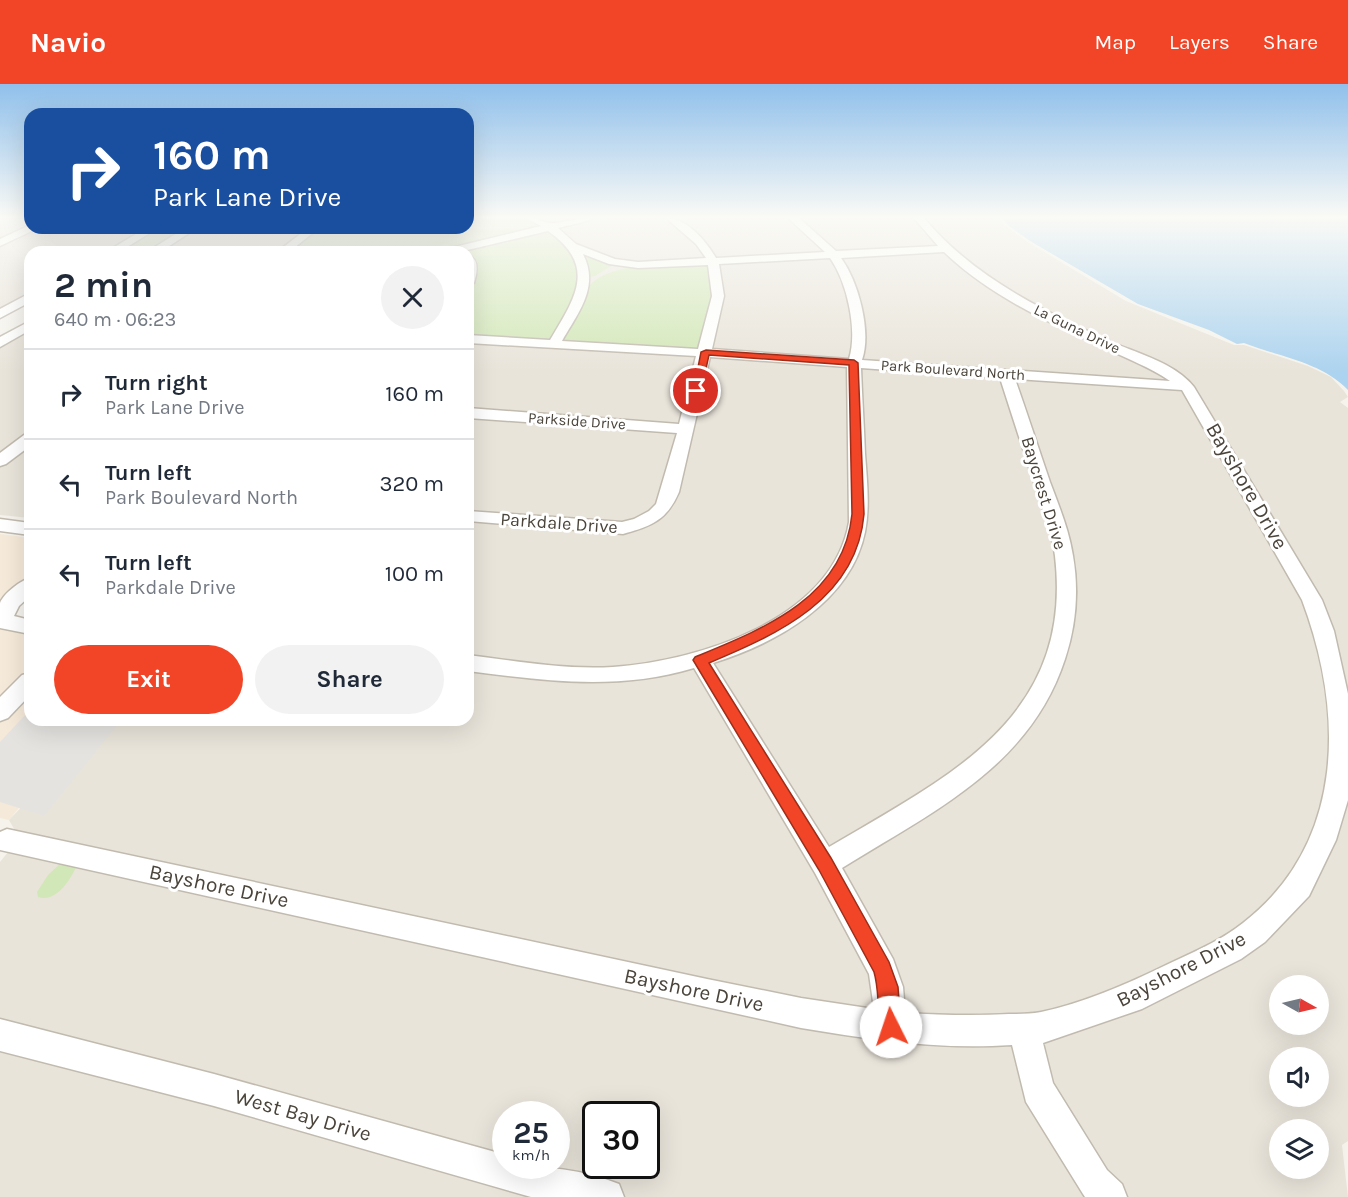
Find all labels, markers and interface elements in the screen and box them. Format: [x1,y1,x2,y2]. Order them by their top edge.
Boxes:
text: Navio [30,26,106,59]
text: Map [1094,30,1136,54]
text: Layers [1169,30,1230,54]
text: Share [1263,30,1318,54]
text: 160 m [153,130,271,180]
icon: right [54,132,132,210]
text: Park Lane Drive [153,181,341,213]
text: 2 min [54,264,153,306]
button: close [381,266,444,329]
street label: La Guna Drive [1031,300,1123,358]
text: 640 m · 06:23 [54,308,176,331]
street label: Park Boulevard North [880,356,1026,384]
pin [670,365,721,416]
text: Turn right [105,370,208,396]
icon: arrive [679,374,712,407]
icon: right [54,378,87,411]
text: 160 m [385,381,444,407]
text: Park Lane Drive [105,396,245,419]
street label: Parkside Drive [527,409,627,433]
street label: Bayshore Drive [1201,419,1293,553]
street label: Baycrest Drive [1016,434,1072,552]
text: Turn left [105,460,192,486]
icon: left [54,468,87,501]
text: 320 m [379,471,444,497]
text: Park Boulevard North [105,486,298,509]
street label: Parkdale Drive [500,508,618,538]
text: Turn left [105,550,192,576]
icon: left [54,558,87,591]
text: 100 m [385,561,444,587]
text: Parkdale Drive [105,576,236,599]
button: Exit [54,645,243,714]
button: Share [255,645,444,714]
street label: Bayshore Drive [147,860,291,912]
street label: Bayshore Drive [1112,926,1250,1012]
street label: Bayshore Drive [622,964,766,1016]
north arrow [1269,975,1329,1035]
map controls [1269,975,1329,1179]
position arrow [859,995,923,1059]
button: sound [1269,1047,1329,1107]
street label: West Bay Drive [232,1084,374,1146]
speed limit sign: 30 [582,1101,660,1179]
text: 25 [513,1115,549,1151]
button: layers [1269,1119,1329,1179]
text: km/h [512,1146,550,1164]

